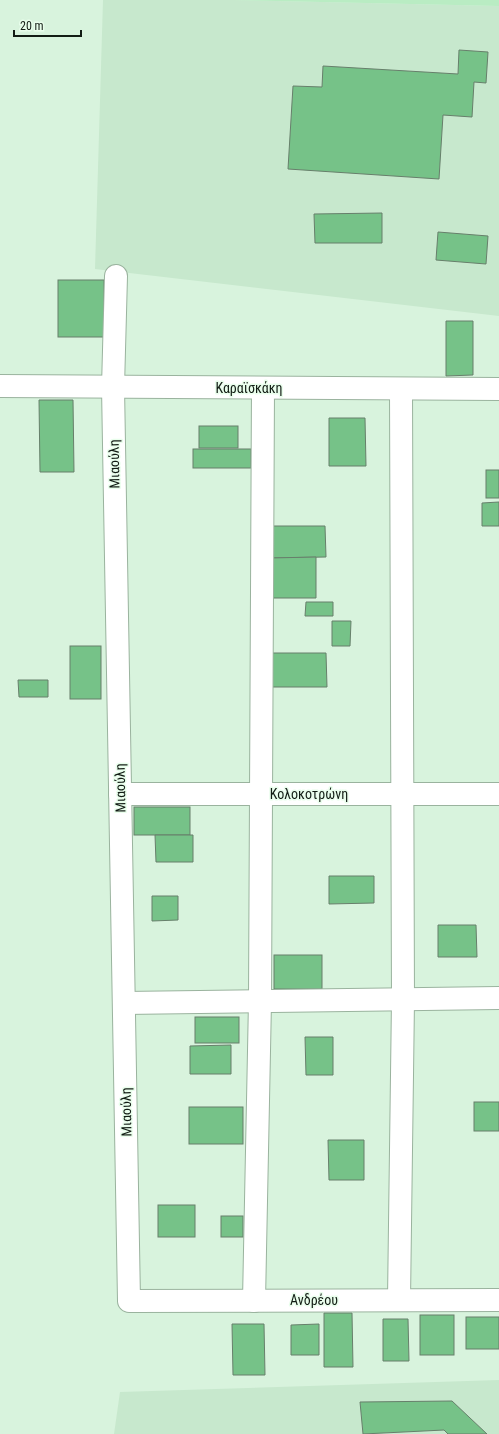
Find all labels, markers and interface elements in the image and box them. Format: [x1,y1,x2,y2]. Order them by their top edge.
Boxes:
scale bar [14,12,81,38]
text: 20 m [20,19,44,33]
street label: Καραϊσκάκη [215,380,283,396]
street label: Μιαούλη [106,439,122,489]
street label: Μιαούλη [112,763,128,813]
street label: Κολοκοτρώνη [270,786,348,802]
street label: Μιαούλη [118,1087,134,1137]
street label: Ανδρέου [290,1292,338,1308]

